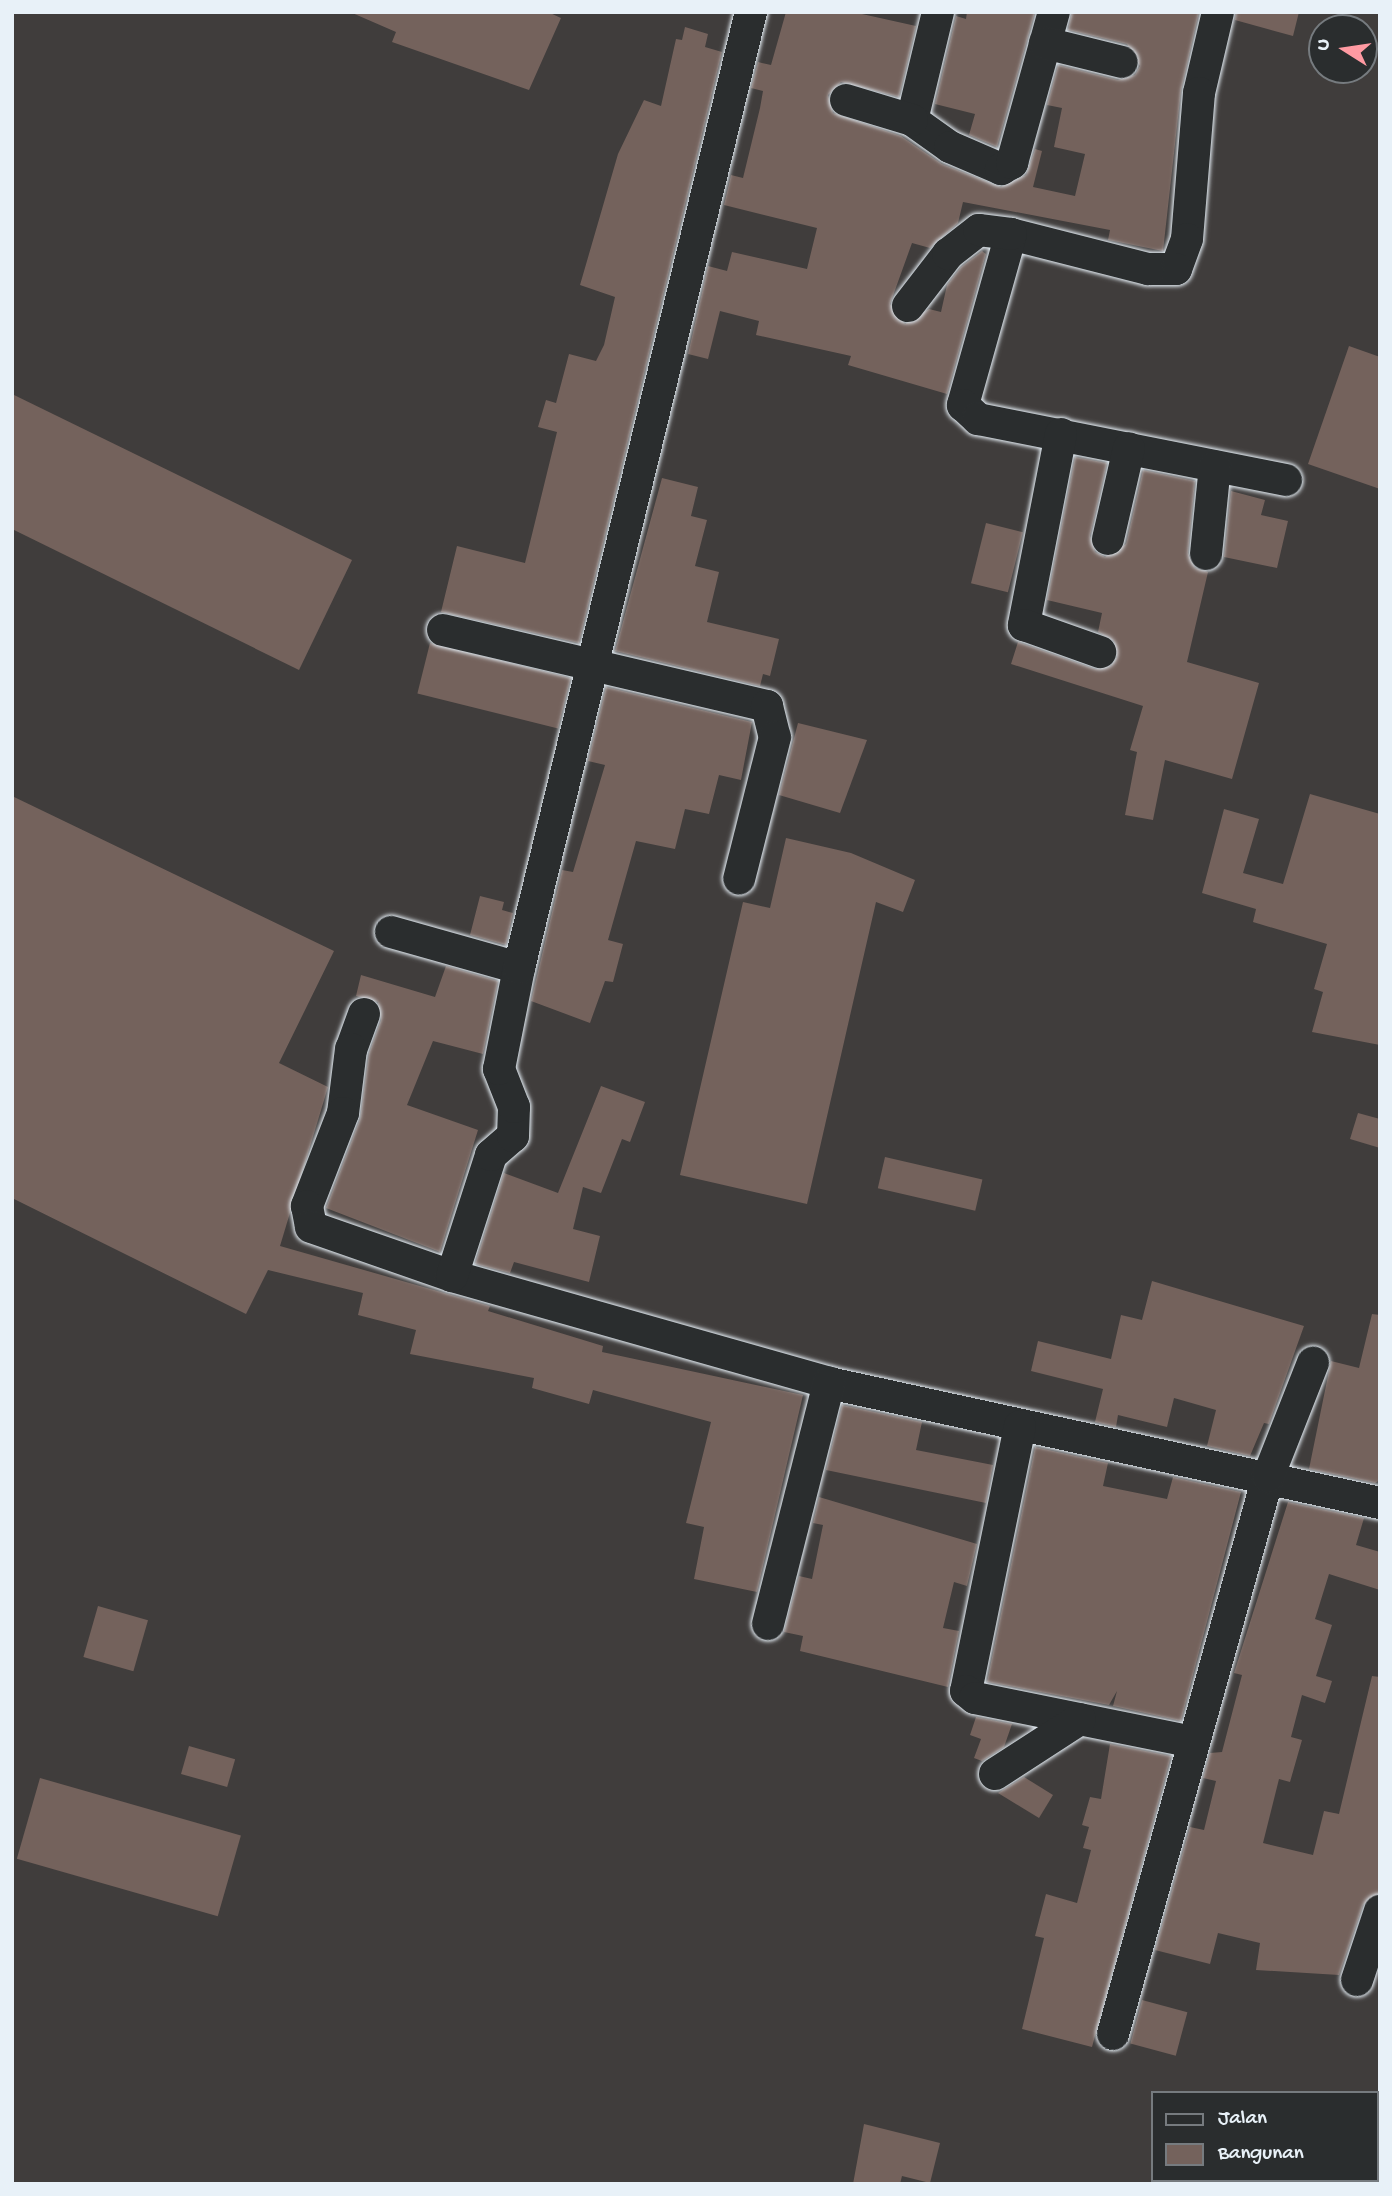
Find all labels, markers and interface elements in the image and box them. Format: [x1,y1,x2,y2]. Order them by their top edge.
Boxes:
north arrow [1308,14,1378,84]
text: U [1312,37,1336,53]
legend [1150,2091,1378,2182]
text: Jalan [1218,2107,1267,2132]
text: Bangunan [1218,2142,1304,2167]

